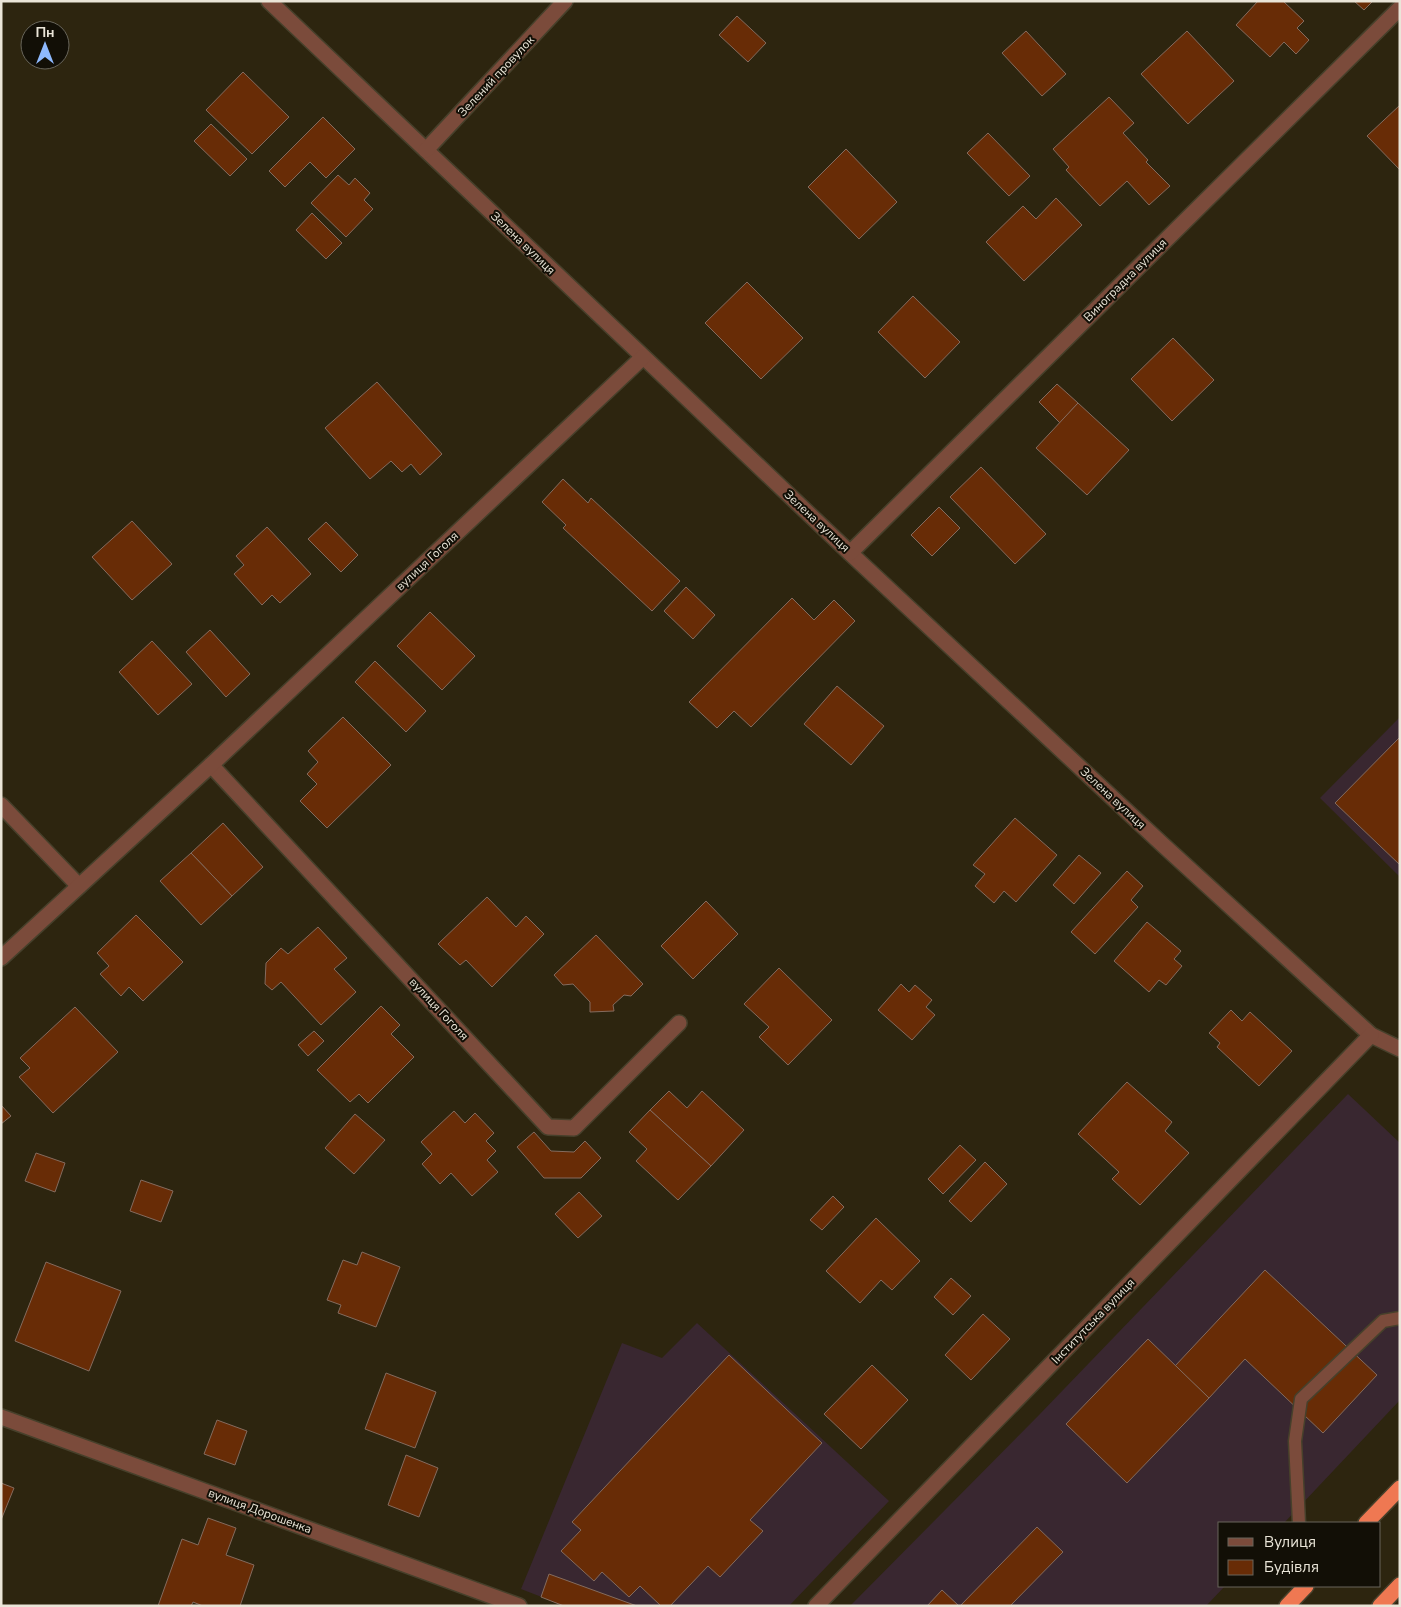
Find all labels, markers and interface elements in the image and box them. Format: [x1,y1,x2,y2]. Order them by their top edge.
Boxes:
north arrow [20,20,70,70]
text: Пн [35,23,55,42]
street label: Зелений провулок [454,32,538,120]
street label: Зелена вулиця [487,208,559,278]
street label: Виноградна вулиця [1080,235,1170,325]
street label: Зелена вулиця [781,486,853,556]
street label: вулиця Гоголя [392,528,462,594]
street label: Зелена вулиця [1077,763,1149,833]
street label: вулиця Гоголя [406,974,472,1044]
street label: Інститутська вулиця [1048,1275,1138,1367]
street label: вулиця Дорошенка [206,1485,314,1537]
legend [1218,1522,1381,1587]
text: Вулиця [1264,1532,1316,1552]
text: Будівля [1264,1557,1319,1577]

